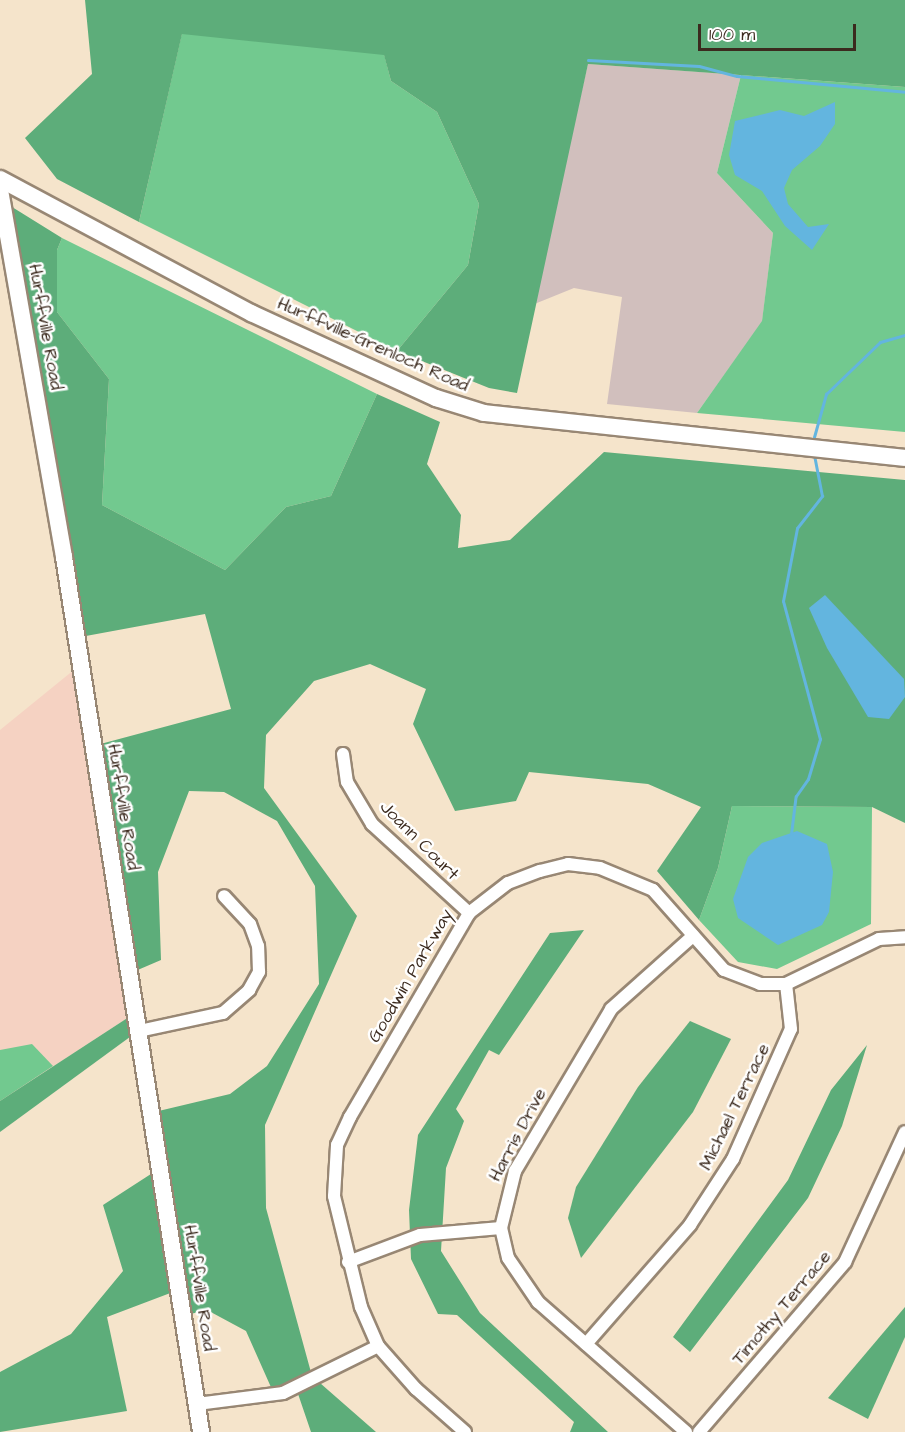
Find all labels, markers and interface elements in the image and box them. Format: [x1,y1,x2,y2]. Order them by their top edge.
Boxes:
scale bar [701,12,858,50]
text: 100 m [709,22,755,47]
street label: Hurffville Road [23,262,67,392]
street label: Hurffville-Grenloch Road [274,293,472,397]
street label: Hurffville Road [102,742,144,872]
street label: Joann Court [375,797,463,885]
street label: Goodwin Parkway [364,905,458,1047]
street label: Michael Terrace [695,1040,775,1174]
street label: Harris Drive [484,1085,552,1185]
street label: Hurffville Road [178,1223,220,1353]
street label: Timothy Terrace [728,1246,836,1370]

